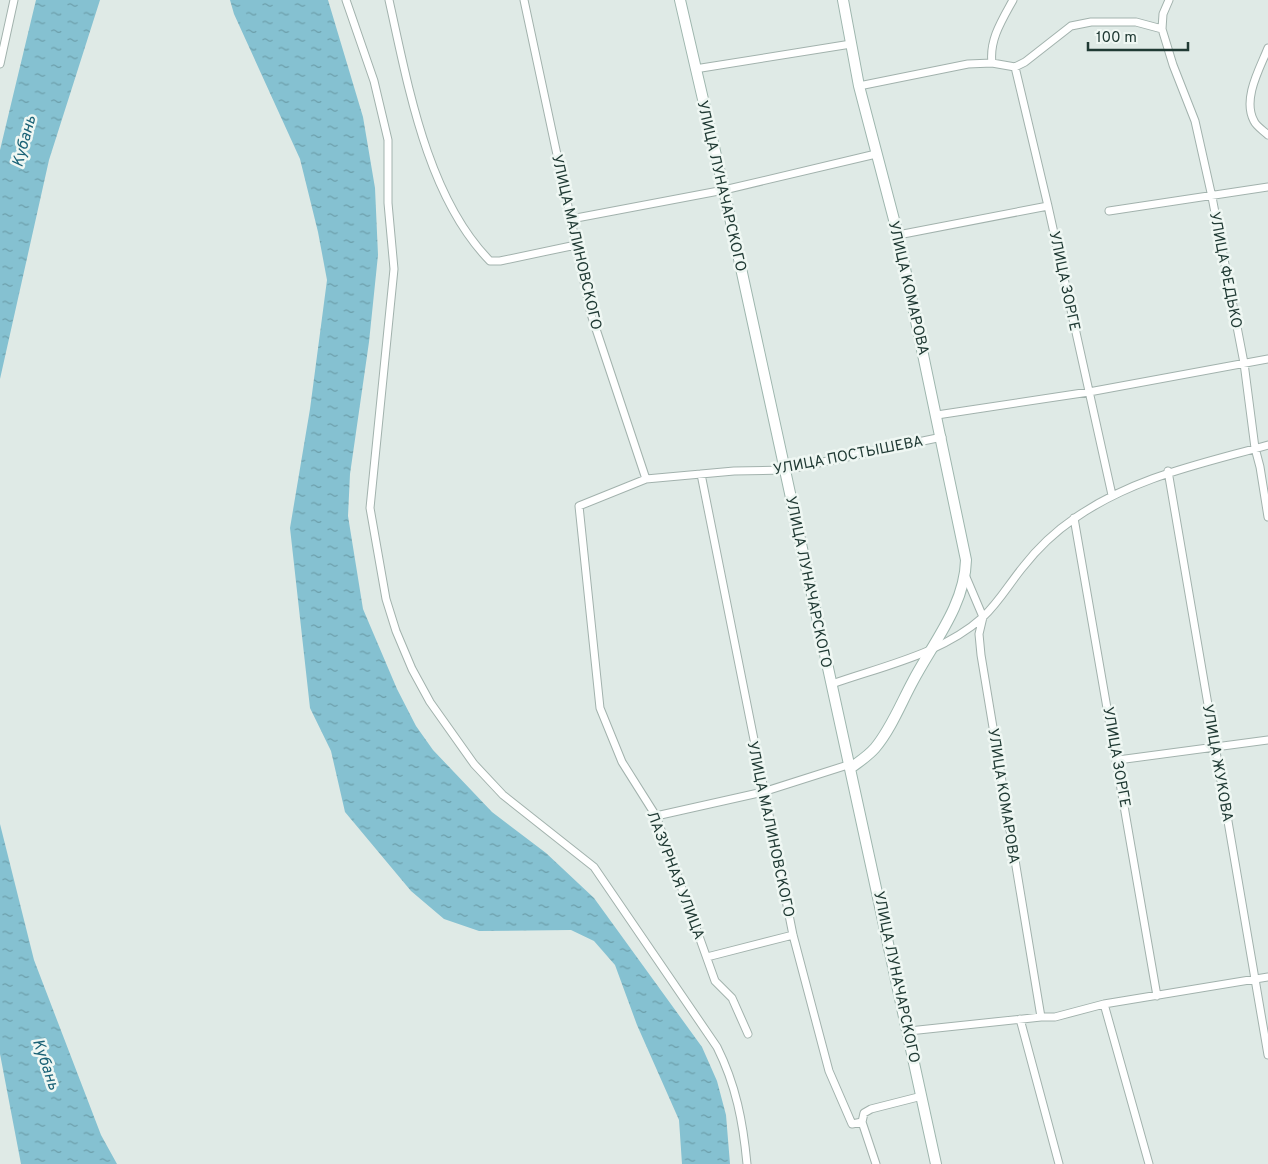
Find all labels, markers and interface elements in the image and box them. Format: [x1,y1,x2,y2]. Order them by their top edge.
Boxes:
scale bar [1088,20,1188,52]
text: 100 m [1096,29,1137,48]
street label: УЛИЦА ЛУНАЧАРСКОГО [692,99,750,274]
water label: Кубань [8,114,41,170]
street label: УЛИЦА МАЛИНОВСКОГО [546,153,605,332]
street label: УЛИЦА ФЕДЬКО [1204,210,1245,330]
street label: УЛИЦА КОМАРОВА [883,219,932,357]
street label: УЛИЦА ЗОРГЕ [1044,229,1083,333]
street label: УЛИЦА ПОСТЫШЕВА [772,433,925,480]
street label: УЛИЦА ЛУНАЧАРСКОГО [780,495,835,670]
street label: УЛИЦА ЖУКОВА [1197,703,1236,823]
street label: УЛИЦА ЗОРГЕ [1097,705,1134,809]
street label: УЛИЦА КОМАРОВА [982,727,1023,865]
street label: УЛИЦА МАЛИНОВСКОГО [742,739,797,919]
street label: ЛАЗУРНАЯ УЛИЦА [641,808,708,943]
street label: УЛИЦА ЛУНАЧАРСКОГО [868,890,923,1065]
water label: Кубань [27,1037,63,1093]

